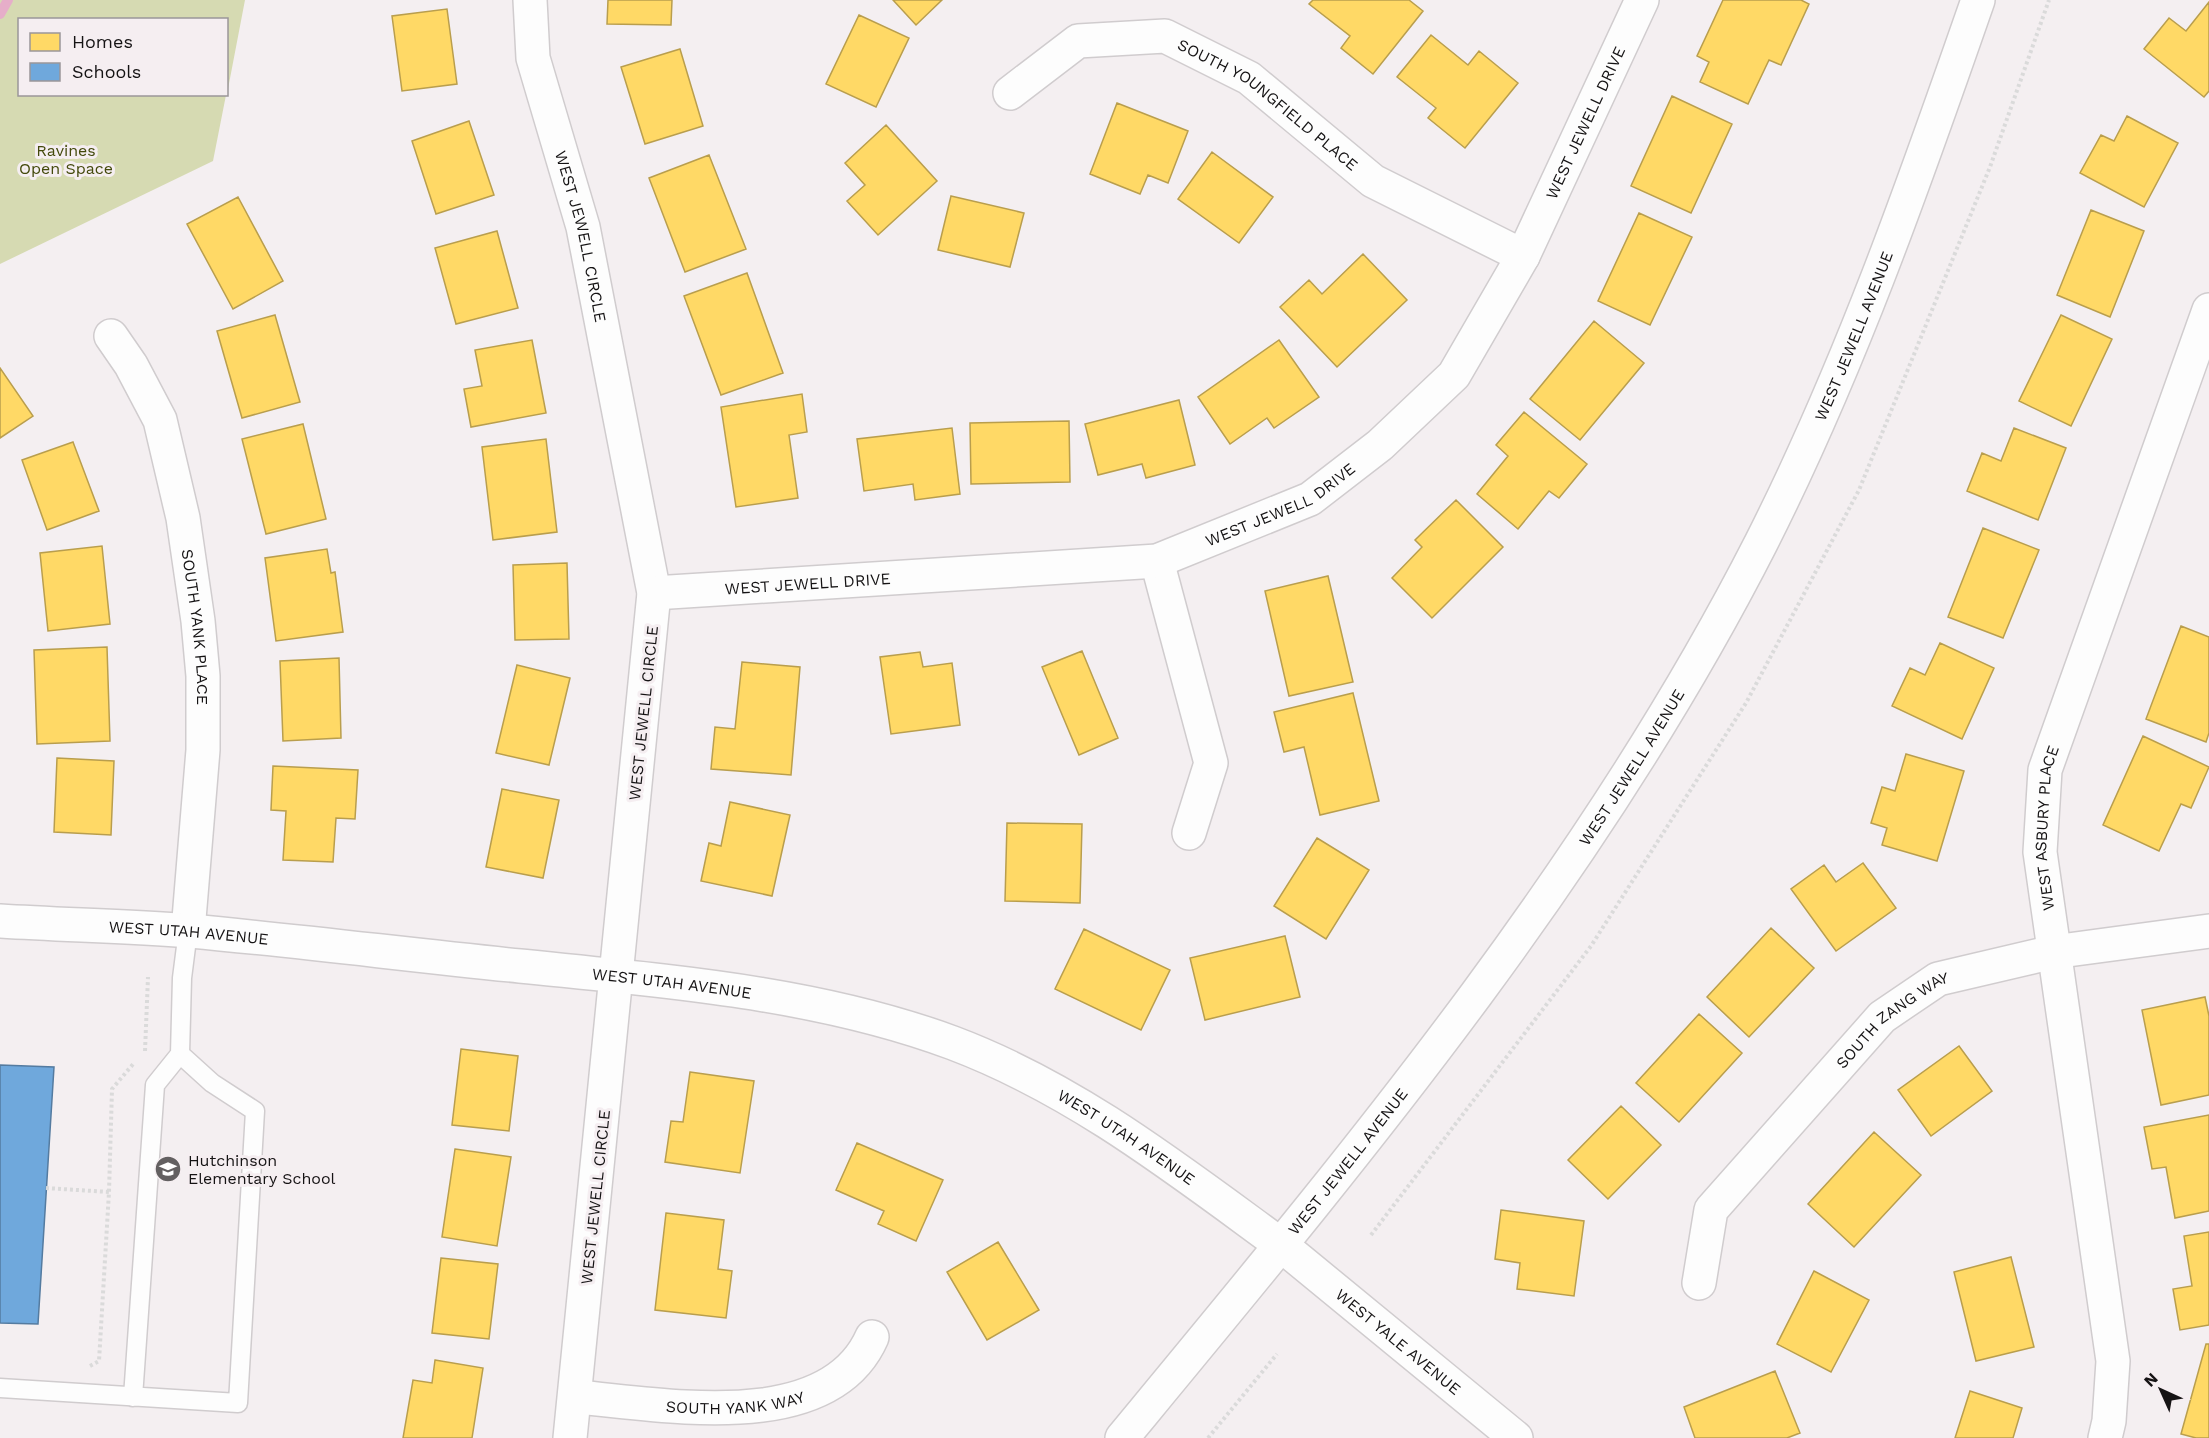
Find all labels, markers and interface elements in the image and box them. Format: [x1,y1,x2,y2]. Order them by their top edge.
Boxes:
legend [18,18,228,96]
text: Homes [72,31,133,52]
street label: SOUTH YOUNGFIELD PLACE [1174,35,1362,175]
street label: WEST JEWELL DRIVE [1542,43,1629,202]
text: Schools [72,61,141,82]
park label: Ravines Open Space [19,141,113,178]
street label: WEST JEWELL CIRCLE [551,148,610,324]
street label: WEST JEWELL AVENUE [1811,248,1897,424]
street label: WEST JEWELL DRIVE [1203,459,1359,550]
street label: SOUTH YANK PLACE [178,548,212,705]
street label: WEST JEWELL DRIVE [724,569,891,598]
street label: WEST JEWELL CIRCLE [625,625,662,801]
street label: WEST JEWELL AVENUE [1575,686,1688,849]
street label: WEST ASBURY PLACE [2031,743,2063,912]
street label: WEST UTAH AVENUE [108,917,269,949]
street label: WEST UTAH AVENUE [591,964,753,1003]
street label: SOUTH ZANG WAY [1832,968,1950,1073]
street label: WEST JEWELL AVENUE [1284,1084,1412,1239]
street label: WEST UTAH AVENUE [1054,1085,1199,1189]
street label: WEST JEWELL CIRCLE [577,1109,614,1285]
place label: Hutchinson Elementary School [188,1151,336,1188]
school or university icon: Hutchinson Elementary School [153,1154,183,1184]
street label: WEST YALE AVENUE [1332,1285,1465,1399]
north arrow [2131,1360,2191,1420]
text: N [2140,1369,2162,1391]
street label: SOUTH YANK WAY [665,1387,807,1418]

